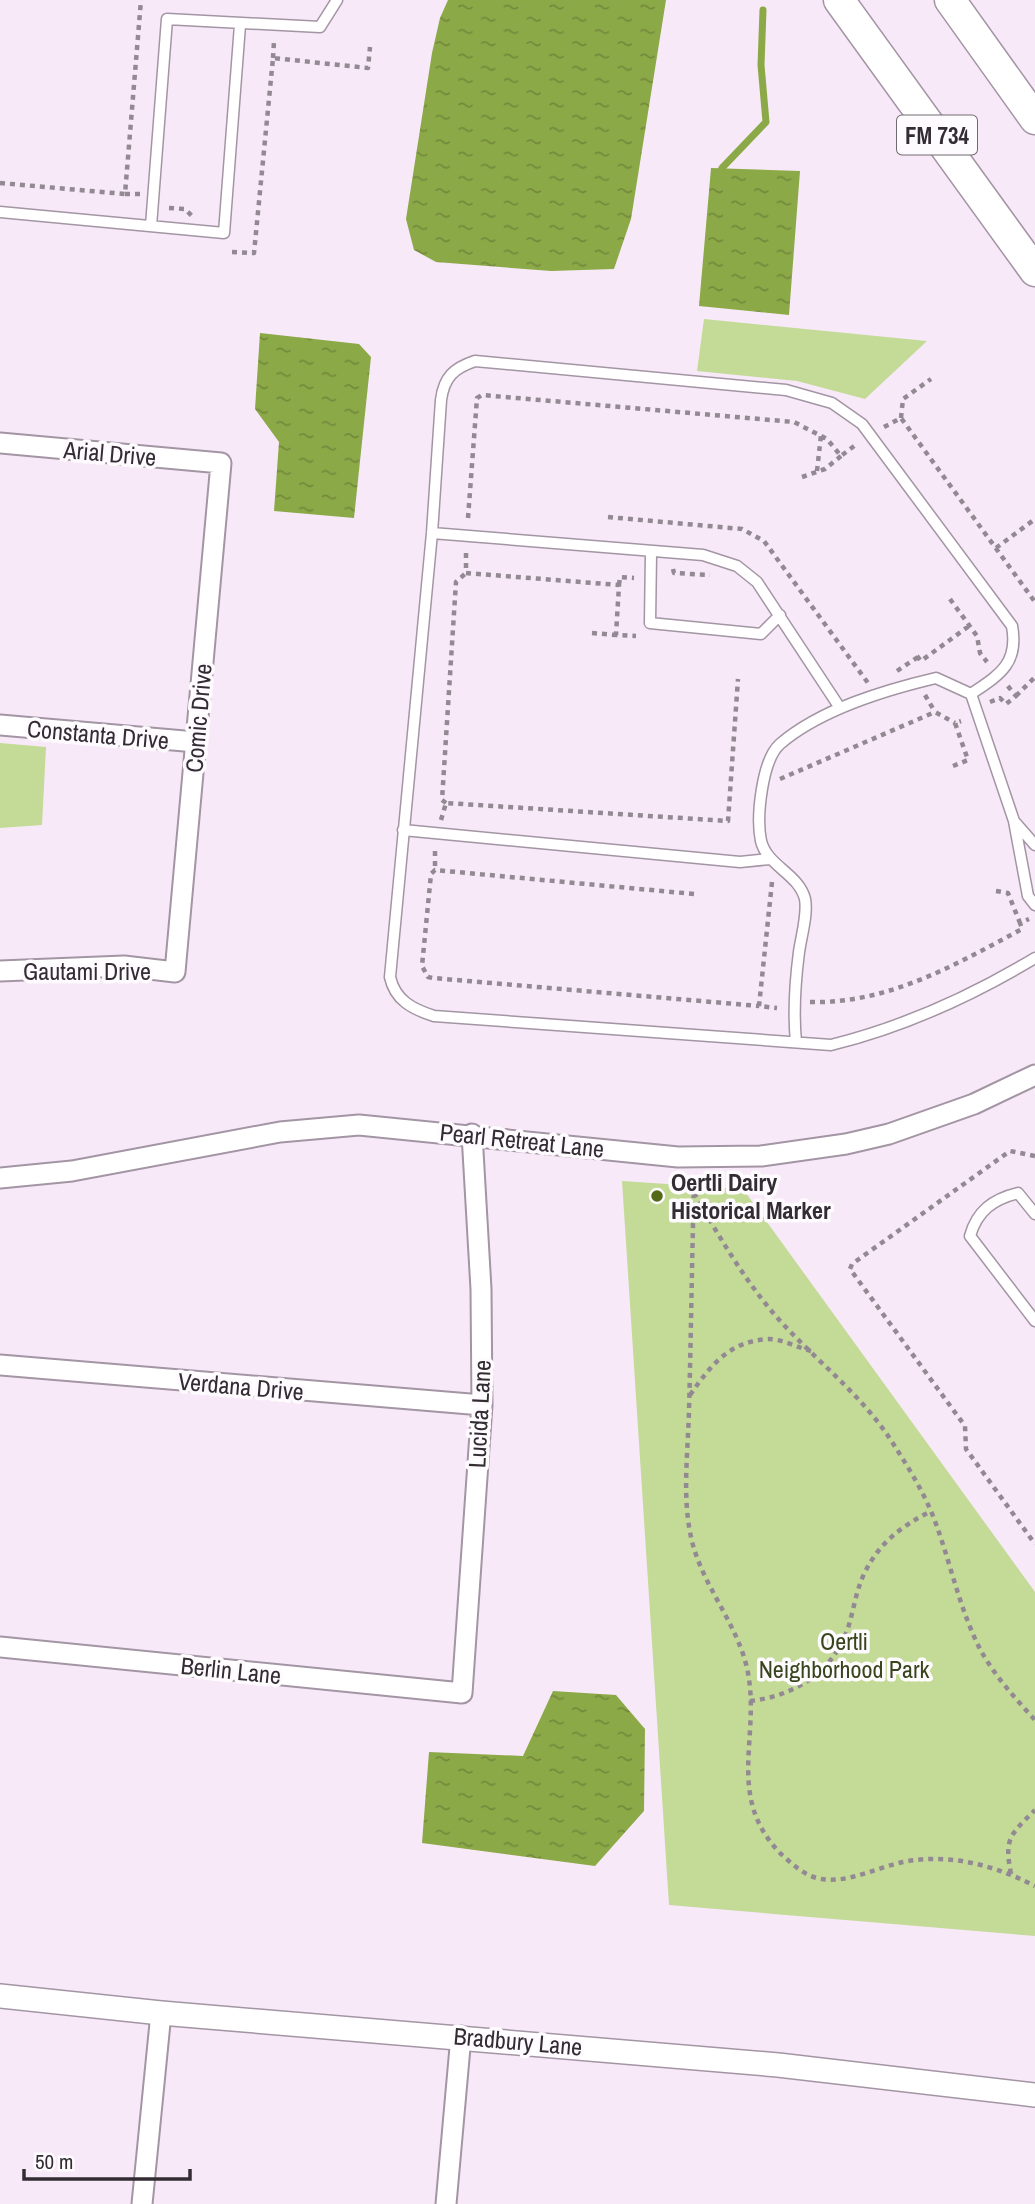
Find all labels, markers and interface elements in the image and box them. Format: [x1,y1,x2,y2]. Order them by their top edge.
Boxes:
road number: FM 734 [897,116,977,154]
street label: Arial Drive [61,433,158,473]
street label: Comic Drive [177,662,219,774]
street label: Constanta Drive [26,712,170,756]
street label: Gautami Drive [23,955,151,987]
street label: Pearl Retreat Lane [438,1115,606,1165]
place label: Oertli Dairy Historical Marker [671,1166,831,1226]
marker: Oertli Dairy Historical Marker [649,1188,665,1204]
street label: Lucida Lane [460,1359,498,1469]
street label: Verdana Drive [177,1365,305,1407]
park label: Oertli Neighborhood Park [759,1625,929,1685]
street label: Berlin Lane [179,1649,283,1691]
street label: Bradbury Lane [452,2019,584,2063]
scale bar [24,2138,191,2182]
text: 50 m [35,2147,73,2176]

